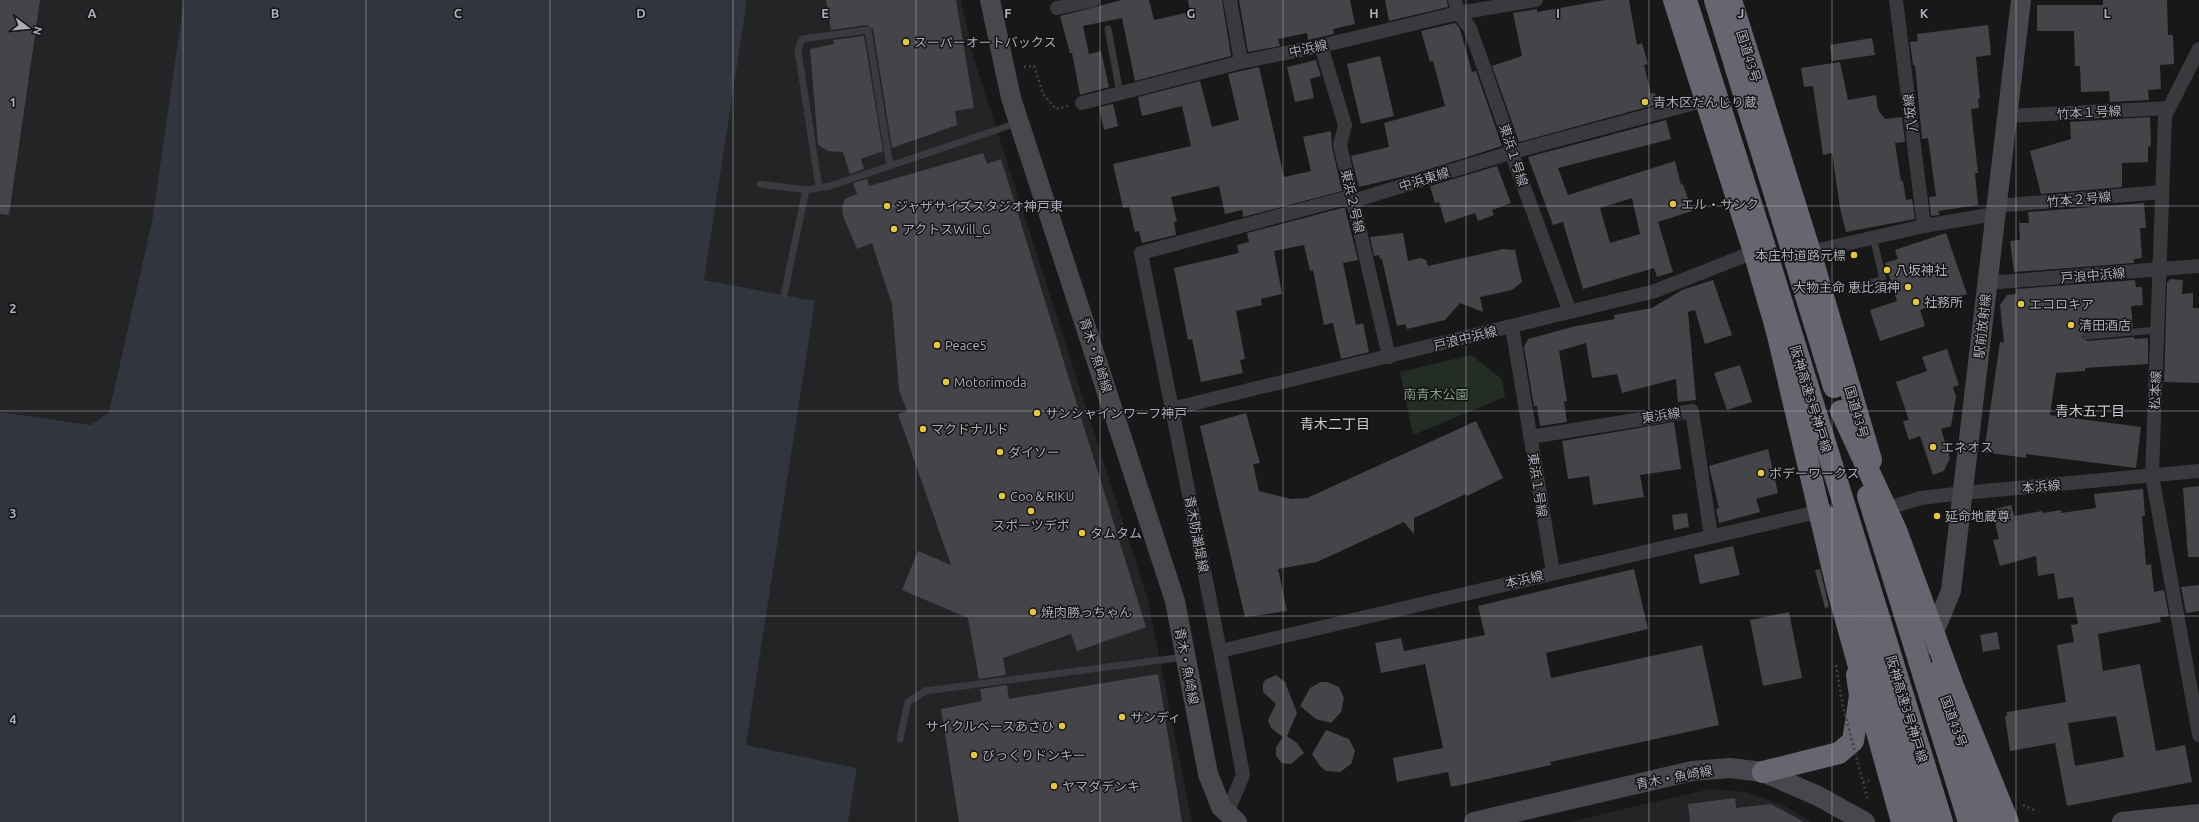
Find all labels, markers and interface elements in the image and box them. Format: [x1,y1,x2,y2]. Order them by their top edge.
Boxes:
text: A [87,6,97,20]
text: B [271,6,280,20]
text: C [454,6,463,20]
text: D [636,6,646,20]
text: E [821,6,829,20]
text: F [1004,6,1012,20]
text: G [1187,6,1196,20]
text: H [1369,6,1379,20]
text: I [1556,6,1560,20]
text: J [1738,6,1744,20]
text: K [1920,6,1929,20]
text: L [2103,6,2111,20]
north arrow [8,8,48,48]
text: N [31,25,45,36]
street label: 国道43号 [1734,28,1764,84]
place label: スーパーオートバックス [914,35,1056,49]
marker: スーパーオートバックス [901,37,911,47]
street label: 中浜線 [1287,37,1329,59]
street label: 八坂線 [1901,93,1919,133]
text: 1 [9,95,17,109]
place label: 青木区だんじり蔵 [1653,95,1757,109]
marker: 青木区だんじり蔵 [1640,97,1650,107]
street label: 竹本１号線 [2056,103,2122,121]
street label: 東浜１号線 [1497,122,1531,188]
street label: 中浜東線 [1397,165,1451,193]
street label: 東浜２号線 [1339,168,1367,234]
street label: 竹本２号線 [2046,189,2112,209]
place label: エル・サンク [1681,197,1759,211]
place label: ジャザサイズスタジオ神戸東 [895,199,1063,213]
marker: エル・サンク [1668,199,1678,209]
marker: ジャザサイズスタジオ神戸東 [882,201,892,211]
place label: アクトスWill_G [902,222,991,237]
marker: アクトスWill_G [889,224,899,234]
place label: 本庄村道路元標 [1755,248,1846,262]
marker: 本庄村道路元標 [1849,250,1859,260]
place label: 八坂神社 [1895,263,1947,277]
marker: 八坂神社 [1882,265,1892,275]
street label: 戸浪中浜線 [2060,265,2126,285]
place label: 大物主命 恵比須神 [1793,280,1900,294]
marker: 大物主命 恵比須神 [1903,282,1913,292]
street label: 駅前放射線 [1972,293,1992,359]
place label: 社務所 [1924,295,1963,309]
marker: 社務所 [1911,297,1921,307]
place label: エコロキア [2029,297,2094,311]
marker: エコロキア [2016,299,2026,309]
text: 2 [9,301,17,315]
street label: 青木・魚崎線 [1077,316,1115,394]
place label: 清田酒店 [2079,318,2131,332]
marker: 清田酒店 [2066,320,2076,330]
street label: 戸浪中浜線 [1432,323,1498,353]
place label: Peace5 [945,338,987,352]
marker: Peace5 [932,340,942,350]
street label: 阪神高速3号神戸線 [1788,344,1834,454]
street label: 松本線 [2147,370,2163,410]
place label: Motorimoda [954,375,1027,389]
marker: Motorimoda [941,377,951,387]
street label: 国道43号 [1843,384,1871,440]
park label: 南青木公園 [1403,387,1469,401]
district label: 青木五丁目 [2055,403,2125,419]
street label: 東浜線 [1641,405,1681,425]
place label: サンシャインワーフ神戸 [1045,406,1187,420]
marker: サンシャインワーフ神戸 [1032,408,1042,418]
district label: 青木二丁目 [1300,416,1370,432]
place label: マクドナルド [931,422,1009,436]
marker: マクドナルド [918,424,928,434]
place label: エネオス [1941,440,1993,454]
marker: エネオス [1928,442,1938,452]
place label: ダイソー [1008,445,1060,459]
marker: ダイソー [995,447,1005,457]
street label: 東浜１号線 [1526,452,1550,518]
place label: ボデーワークス [1769,466,1860,480]
marker: ボデーワークス [1756,468,1766,478]
street label: 本浜線 [2021,477,2061,495]
place label: Coo＆RIKU [1010,489,1074,503]
marker: Coo＆RIKU [997,491,1007,501]
street label: 青木防潮堤線 [1183,494,1211,574]
text: 3 [9,506,17,520]
marker: スポーツデポ [1026,506,1036,516]
place label: 延命地蔵尊 [1945,509,2010,523]
marker: 延命地蔵尊 [1932,511,1942,521]
place label: スポーツデポ [992,518,1070,532]
place label: タムタム [1090,526,1142,540]
marker: タムタム [1077,528,1087,538]
street label: 本浜線 [1503,568,1545,590]
place label: 焼肉勝っちゃん [1041,605,1132,619]
marker: 焼肉勝っちゃん [1028,607,1038,617]
street label: 青木・魚崎線 [1173,626,1201,706]
street label: 阪神高速3号神戸線 [1884,654,1930,764]
street label: 国道43号 [1938,693,1970,749]
place label: サンディ [1130,710,1181,724]
text: 4 [9,712,17,726]
marker: サンディ [1117,712,1127,722]
place label: サイクルベースあさひ [925,719,1054,733]
marker: サイクルベースあさひ [1057,721,1067,731]
place label: びっくりドンキー [982,748,1086,762]
marker: びっくりドンキー [969,750,979,760]
street label: 青木・魚崎線 [1634,763,1714,791]
place label: ヤマダデンキ [1062,779,1140,793]
marker: ヤマダデンキ [1049,781,1059,791]

